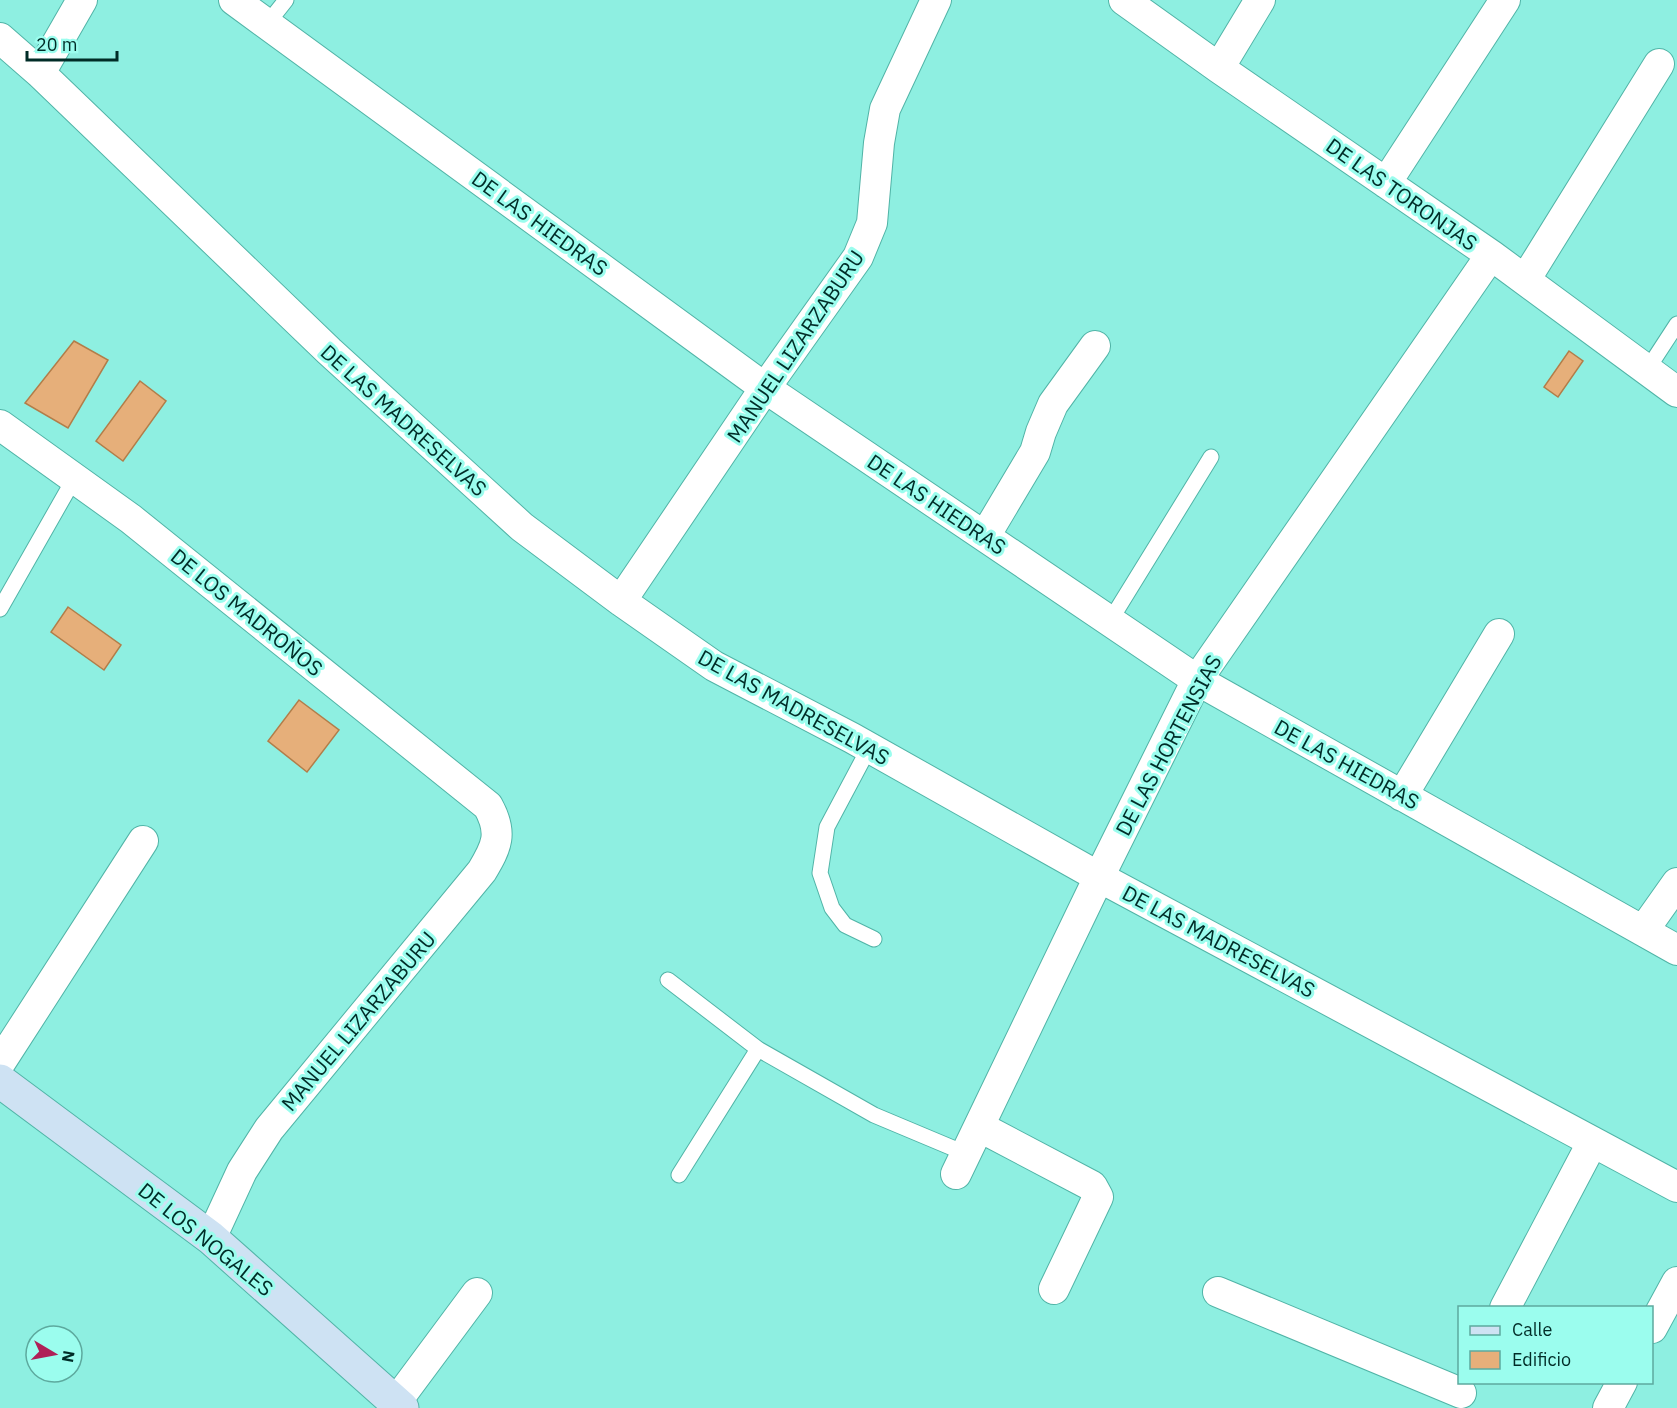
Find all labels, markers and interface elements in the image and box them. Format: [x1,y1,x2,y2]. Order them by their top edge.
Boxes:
scale bar [27,24,117,62]
text: 20 m [36,33,78,56]
street label: DE LAS TORONJAS [1321,131,1483,257]
street label: DE LAS HIEDRAS [466,164,614,282]
street label: MANUEL LIZARZABURU [720,244,870,448]
street label: DE LAS MADRESELVAS [315,338,493,502]
street label: DE LAS HIEDRAS [862,447,1012,561]
street label: DE LOS MADROÑOS [165,542,329,682]
street label: DE LAS MADRESELVAS [693,643,895,771]
street label: DE LAS HORTENSIAS [1108,650,1228,840]
street label: DE LAS HIEDRAS [1270,713,1424,815]
street label: DE LAS MADRESELVAS [1118,878,1320,1004]
street label: MANUEL LIZARZABURU [275,925,441,1117]
street label: DE LOS NOGALES [133,1176,279,1302]
legend [1458,1306,1653,1384]
text: Calle [1512,1318,1552,1341]
north arrow [24,1324,84,1384]
text: Edificio [1512,1348,1571,1371]
text: N [58,1349,80,1364]

